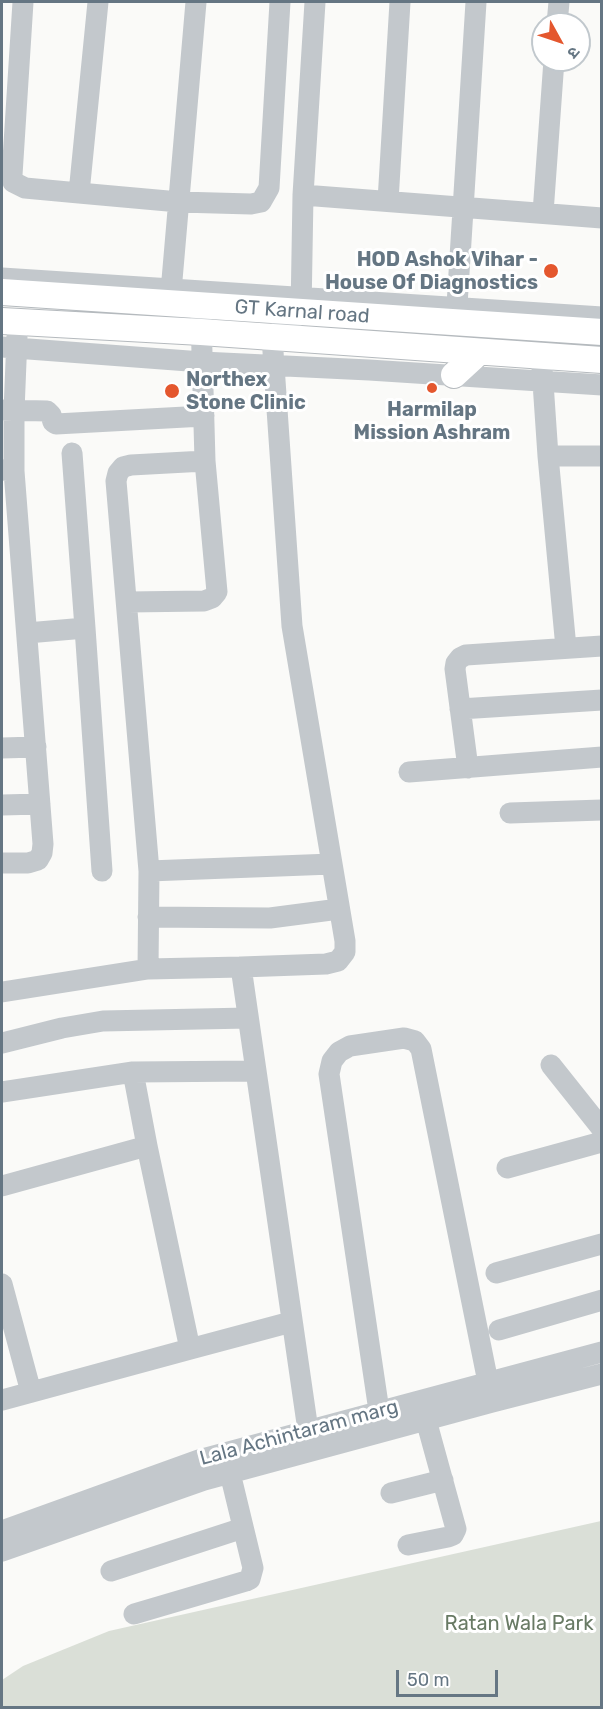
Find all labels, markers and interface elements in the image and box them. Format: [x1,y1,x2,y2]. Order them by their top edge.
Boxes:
north arrow [531,12,591,72]
text: उ [563,43,584,62]
place label: HOD Ashok Vihar - House Of Diagnostics [325,248,538,295]
marker: HOD Ashok Vihar - House Of Diagnostics [542,262,560,280]
street label: GT Karnal road [234,295,370,329]
place label: Northex Stone Clinic [186,368,306,415]
marker: Harmilap Mission Ashram [425,381,439,395]
marker: Northex Stone Clinic [163,382,181,400]
place label: Harmilap Mission Ashram [354,398,510,445]
street label: Lala Achintaram marg [197,1395,401,1471]
park label: Ratan Wala Park [445,1612,593,1636]
scale bar [399,1658,501,1696]
text: 50 m [407,1669,450,1691]

